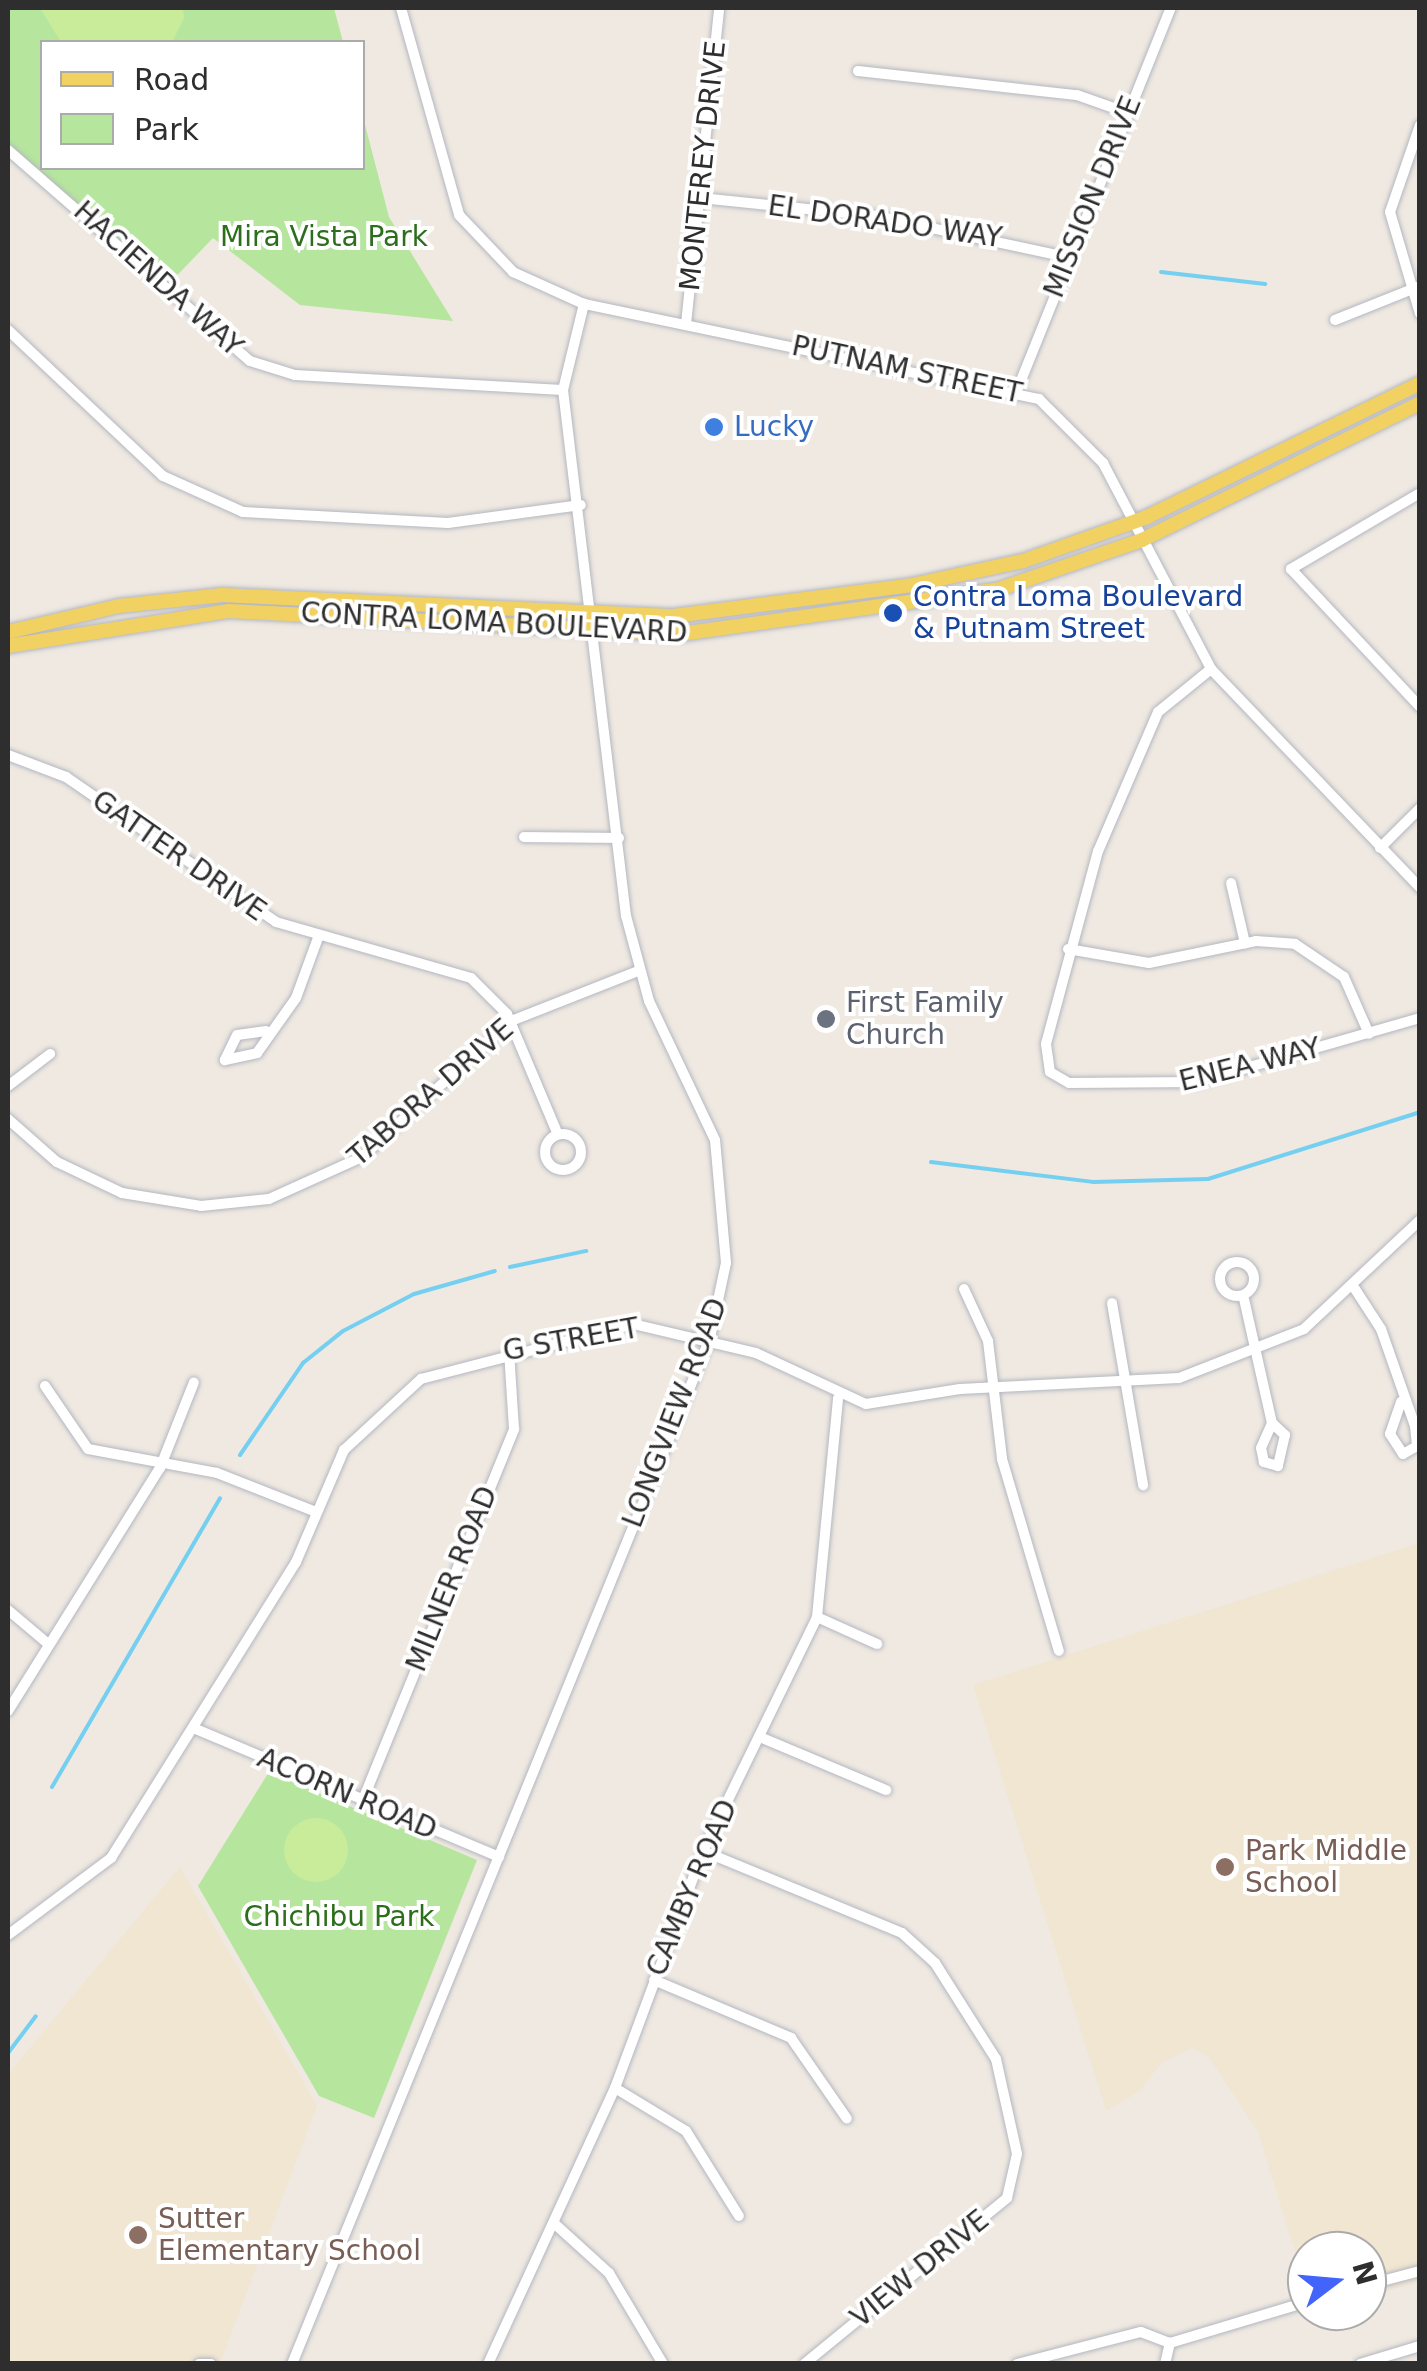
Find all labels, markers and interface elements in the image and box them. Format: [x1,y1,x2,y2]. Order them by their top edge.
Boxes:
street label: MONTEREY DRIVE [673,39,733,293]
legend [40,40,365,170]
text: Road [134,62,209,97]
street label: MISSION DRIVE [1037,91,1149,303]
text: Park [134,112,199,147]
street label: EL DORADO WAY [766,189,1004,255]
street label: HACIENDA WAY [67,194,249,364]
park label: Mira Vista Park [220,220,428,254]
street label: PUTNAM STREET [789,329,1025,411]
place label: Lucky [734,410,814,444]
marker: Lucky [703,416,725,438]
place label: Contra Loma Boulevard & Putnam Street [913,580,1243,646]
street label: CONTRA LOMA BOULEVARD [300,596,688,650]
marker: Contra Loma Boulevard & Putnam Street [882,602,904,624]
street label: GATTER DRIVE [86,784,272,928]
place label: First Family Church [846,986,1004,1052]
marker: First Family Church [815,1008,837,1030]
street label: TABORA DRIVE [342,1012,520,1174]
street label: ENEA WAY [1176,1031,1324,1099]
street label: LONGVIEW ROAD [616,1294,734,1532]
street label: G STREET [500,1312,642,1368]
street label: MILNER ROAD [400,1482,504,1676]
street label: ACORN ROAD [252,1741,442,1847]
street label: CAMBY ROAD [640,1795,744,1981]
place label: Park Middle School [1245,1834,1407,1900]
marker: Park Middle School [1214,1856,1236,1878]
park label: Chichibu Park [244,1900,434,1934]
place label: Sutter Elementary School [158,2202,421,2268]
street label: VIEW DRIVE [844,2203,996,2335]
marker: Sutter Elementary School [127,2224,149,2246]
north arrow [1287,2231,1387,2331]
text: N [1345,2257,1383,2289]

